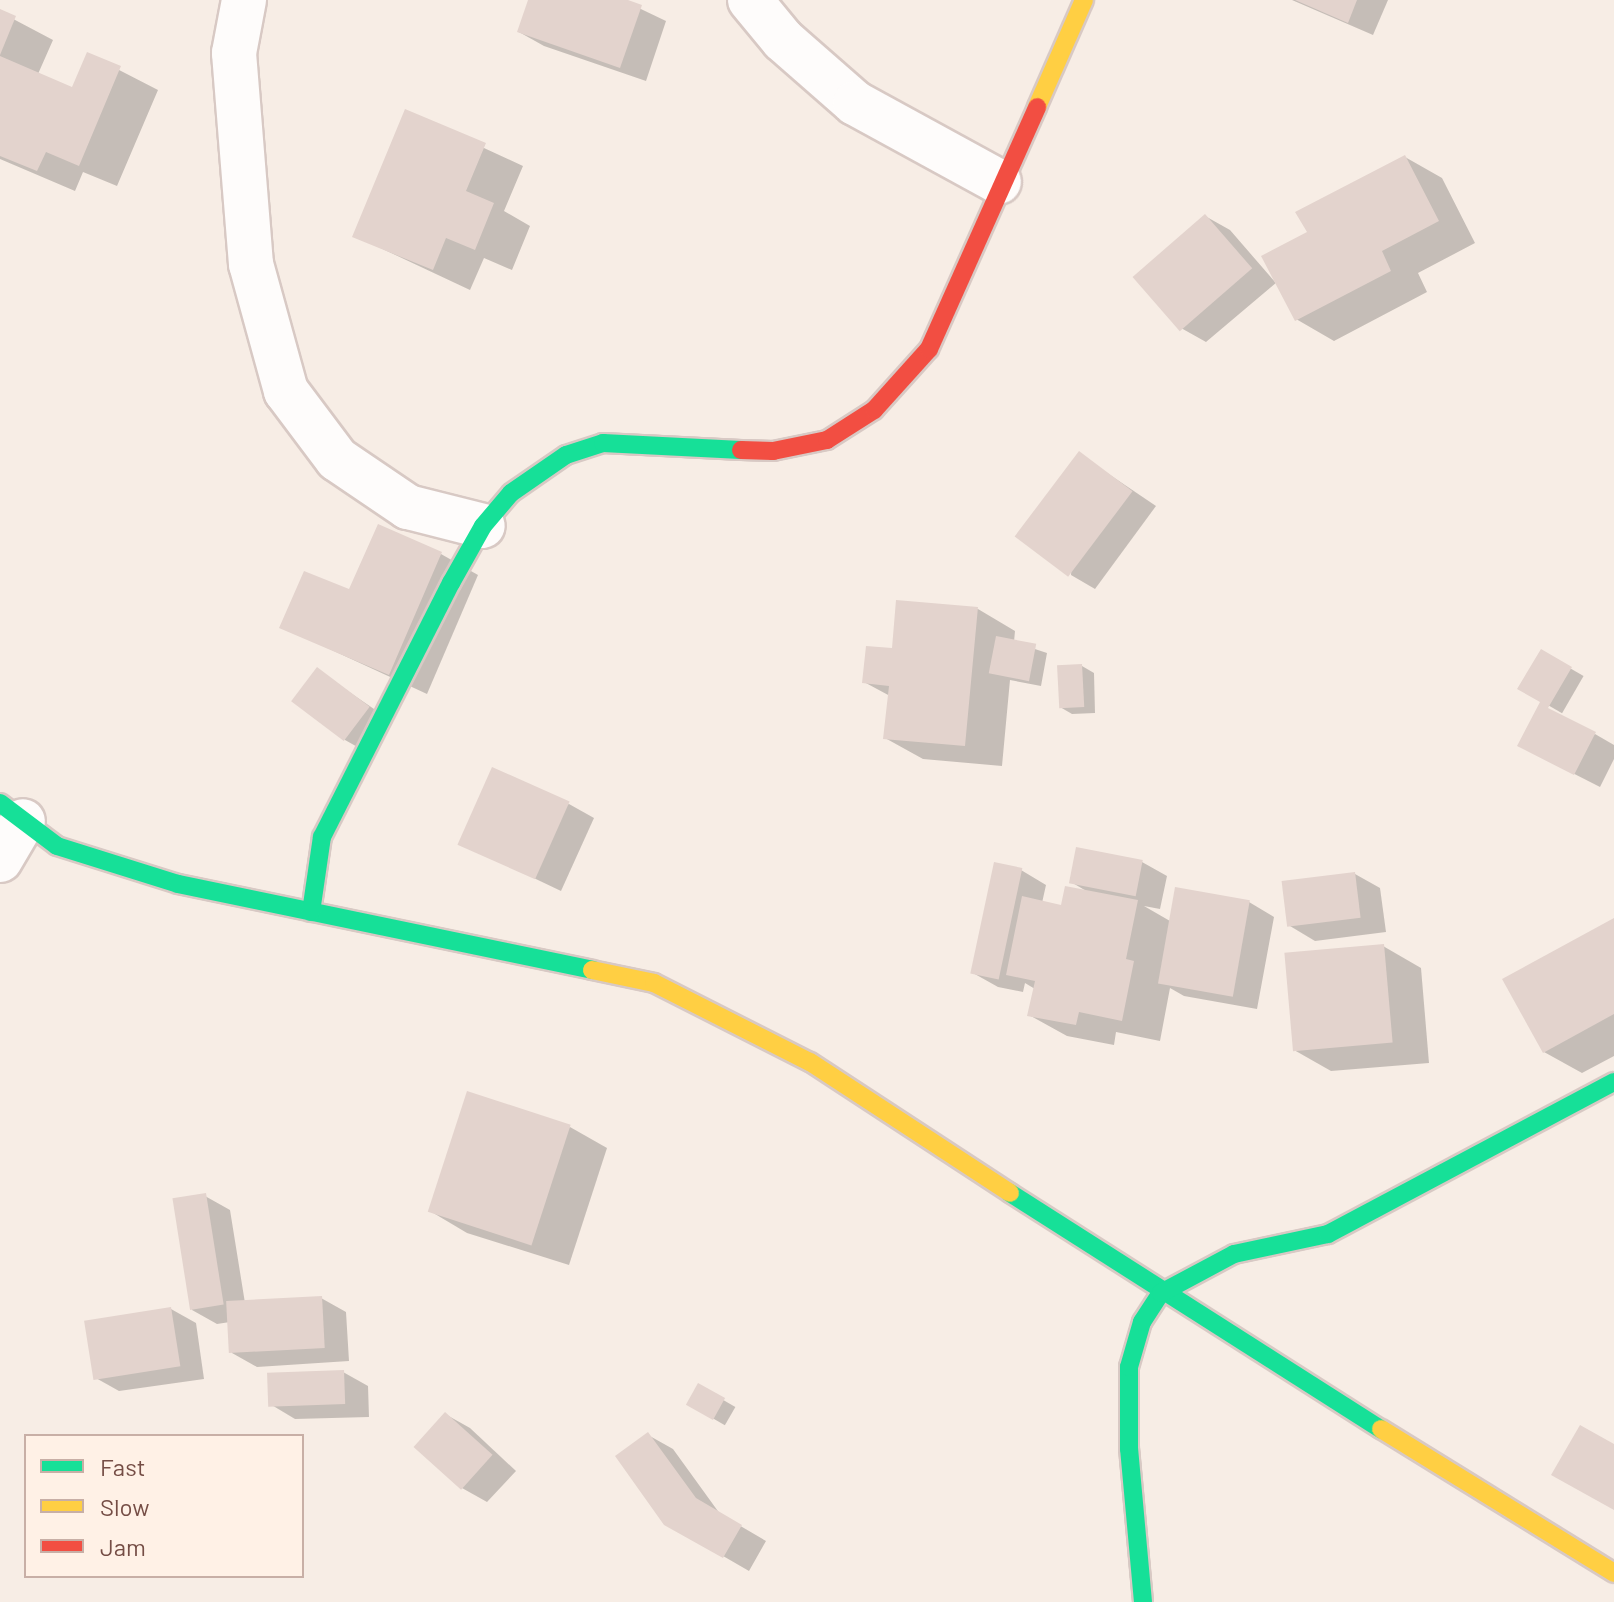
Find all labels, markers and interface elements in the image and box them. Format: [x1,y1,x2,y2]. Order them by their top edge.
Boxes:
legend [24,1434,304,1578]
text: Fast [100,1452,145,1481]
text: Slow [100,1492,149,1521]
text: Jam [100,1532,146,1561]

